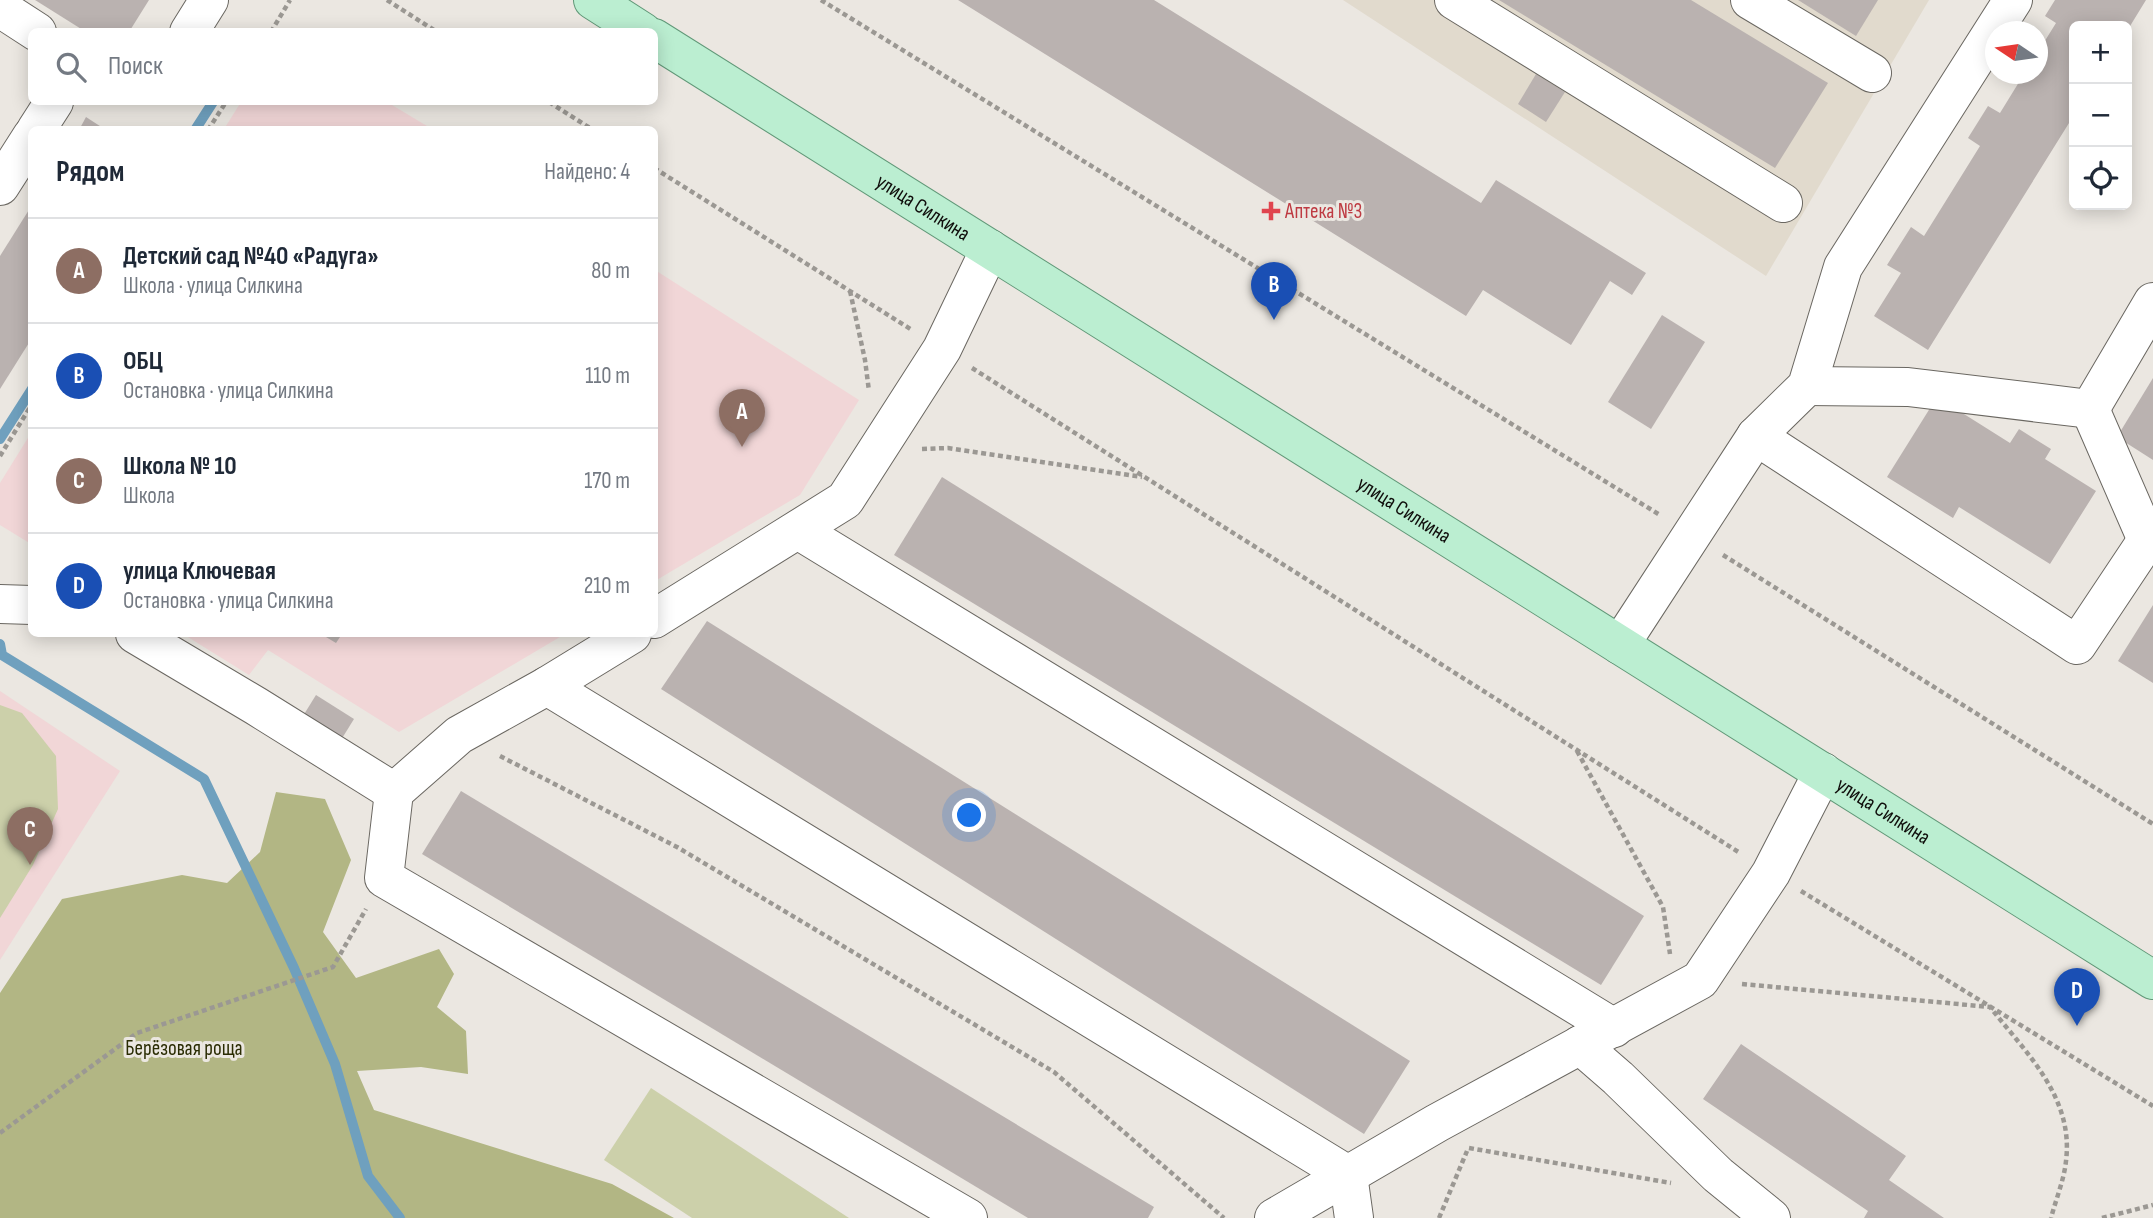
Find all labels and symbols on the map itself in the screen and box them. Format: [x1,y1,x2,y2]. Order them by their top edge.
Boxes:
north arrow [1985,21,2048,84]
street label: улица Силкина [872,168,975,246]
place label: Аптека №3 [1284,199,1362,224]
marker: Аптека №3 [1263,203,1279,219]
pin: B [1251,262,1297,320]
pin: A [719,389,765,447]
street label: улица Силкина [1353,471,1456,548]
street label: улица Силкина [1832,772,1935,849]
your location [952,798,986,832]
pin: C [7,807,53,865]
pin: D [2054,968,2100,1026]
park label: Берёзовая роща [125,1036,243,1061]

